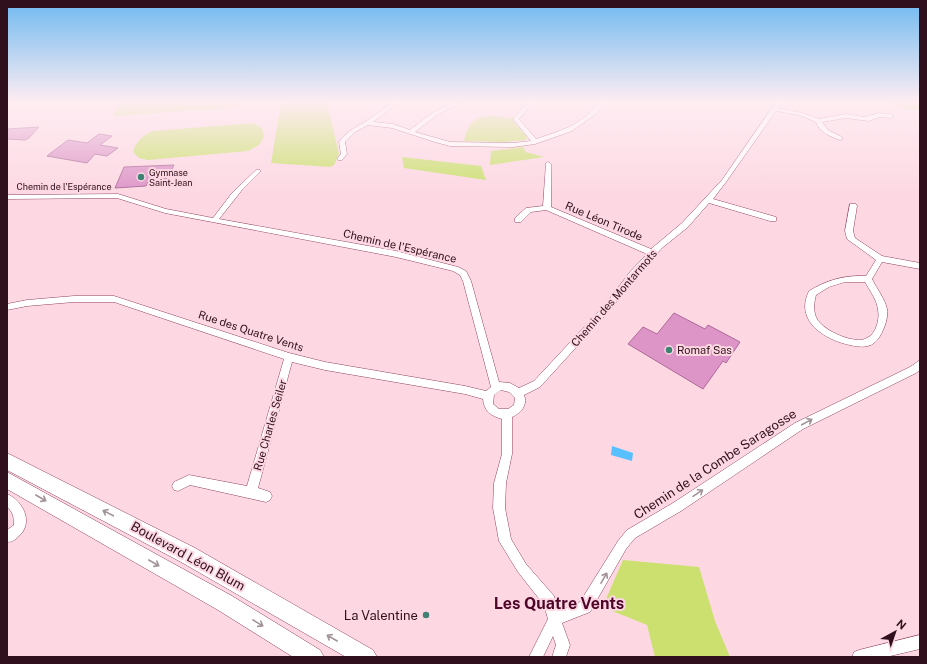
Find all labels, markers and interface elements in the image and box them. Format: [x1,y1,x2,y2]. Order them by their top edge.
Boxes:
place label: Gymnase Saint-Jean [149,167,192,188]
marker: Gymnase Saint-Jean [136,172,146,182]
street label: Chemin de l'Espérance [17,181,111,192]
street label: Rue Léon Tirode [564,199,644,243]
street label: Chemin de l'Espérance [342,227,458,265]
street label: Chemin des Montarmots [569,247,660,349]
street label: Rue des Quatre Vents [197,308,306,354]
place label: Romaf Sas [677,344,732,356]
marker: Romaf Sas [664,345,674,355]
street label: Rue Charles Seiler [251,378,289,472]
street label: Chemin de la Combe Saragosse [631,406,799,522]
one-way arrow [801,418,813,426]
one-way arrow [692,489,704,497]
one-way arrow [35,495,47,503]
one-way arrow [102,509,114,517]
street label: Boulevard Léon Blum [128,518,248,594]
one-way arrow [148,559,160,567]
one-way arrow [600,572,608,584]
district label: Les Quatre Vents [494,594,624,613]
place label: La Valentine [344,608,418,623]
marker: La Valentine [421,610,431,620]
north arrow [875,612,915,652]
text: N [894,617,909,632]
one-way arrow [252,620,264,628]
one-way arrow [326,633,338,641]

